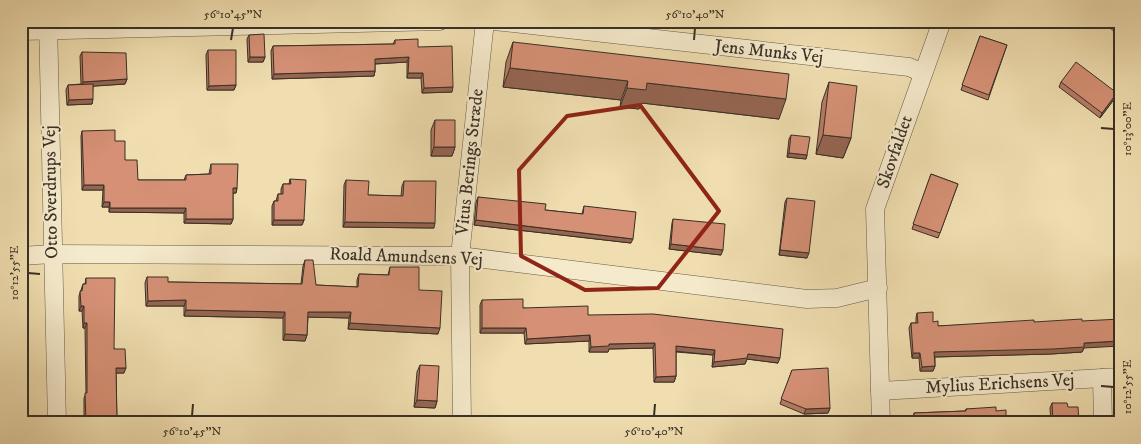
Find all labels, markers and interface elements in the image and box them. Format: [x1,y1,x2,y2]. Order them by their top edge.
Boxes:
text: 56°10'45"N [204,7,262,22]
text: 56°10'40"N [665,7,725,22]
street label: Jens Munks Vej [712,35,824,69]
street label: Vitus Berings Stræde [451,88,489,237]
text: 10°13'00"E [1120,102,1135,156]
street label: Skovfaldet [872,112,918,191]
street label: Otto Sverdrups Vej [39,125,63,259]
street label: Roald Amundsens Vej [329,243,483,271]
text: 10°12'55"E [7,245,22,300]
text: 10°12'55"E [1120,359,1135,414]
street label: Mylius Erichsens Vej [925,369,1075,399]
text: 56°10'45"N [163,424,221,439]
text: 56°10'40"N [624,424,684,439]

